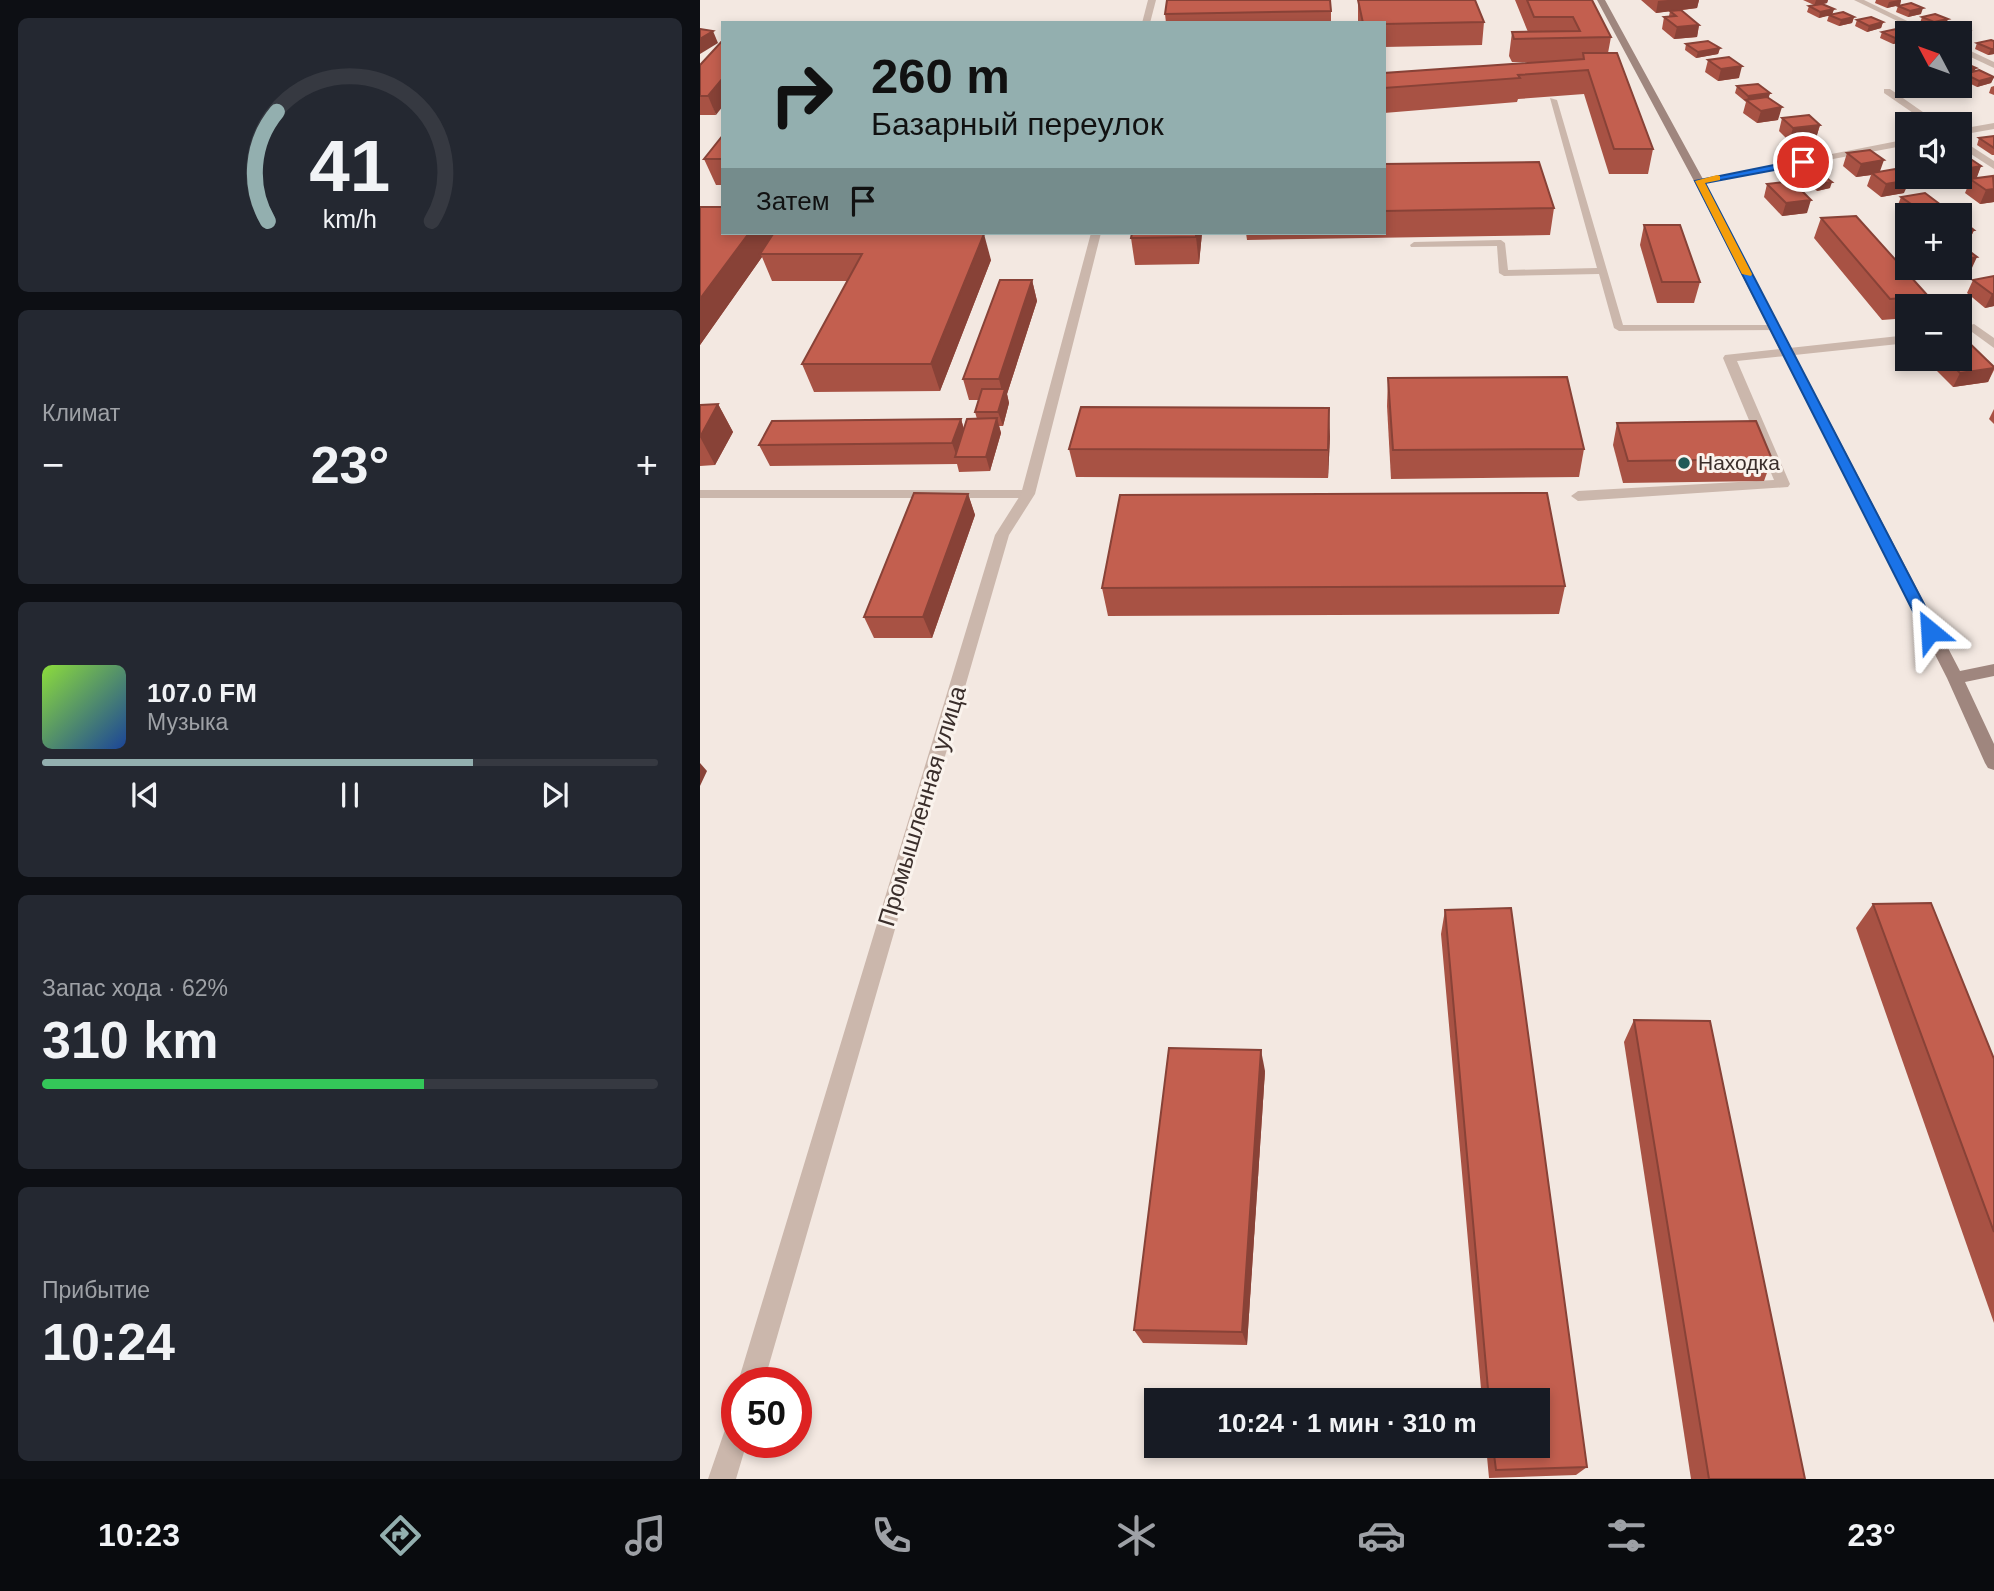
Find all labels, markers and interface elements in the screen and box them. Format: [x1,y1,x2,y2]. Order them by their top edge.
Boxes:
north arrow [1895,21,1972,98]
map controls [1895,21,1972,371]
icon: right [756,49,847,140]
text: 260 m [871,49,1010,103]
text: Базарный переулок [871,106,1164,142]
button: sound [1895,112,1972,189]
text: 41 [310,125,390,206]
pin [1773,132,1833,192]
icon: arrive [1784,143,1822,181]
icon: arrive [844,182,882,220]
text: Затем [756,186,830,216]
button: + [1895,203,1972,280]
text: km/h [323,205,377,233]
button: − [1895,294,1972,371]
text: Климат [42,400,120,426]
text: 23° [311,436,389,494]
text: − [42,444,64,486]
text: + [636,444,658,486]
place label: Находка [1698,451,1780,474]
marker: Находка [1676,455,1692,471]
position arrow [1893,594,1967,668]
text: 107.0 FM [147,678,257,708]
street label: Промышленная улица [872,682,971,929]
text: Музыка [147,709,228,735]
icon: previous [126,776,164,814]
icon: pause [331,776,369,814]
icon: next [536,776,574,814]
text: Запас хода · 62% [42,975,228,1001]
text: 310 km [42,1011,218,1069]
text: Прибытие [42,1277,150,1303]
text: 10:24 [42,1313,175,1371]
speed limit sign: 50 [721,1367,812,1458]
text: 10:24 · 1 мин · 310 m [1217,1408,1477,1438]
icon: directions [376,1511,425,1560]
icon: music [621,1511,670,1560]
icon: phone [867,1511,916,1560]
icon: climate [1112,1511,1161,1560]
icon: car [1357,1511,1406,1560]
icon: filters [1602,1511,1651,1560]
text: 10:23 [98,1517,180,1553]
text: 23° [1847,1517,1896,1553]

